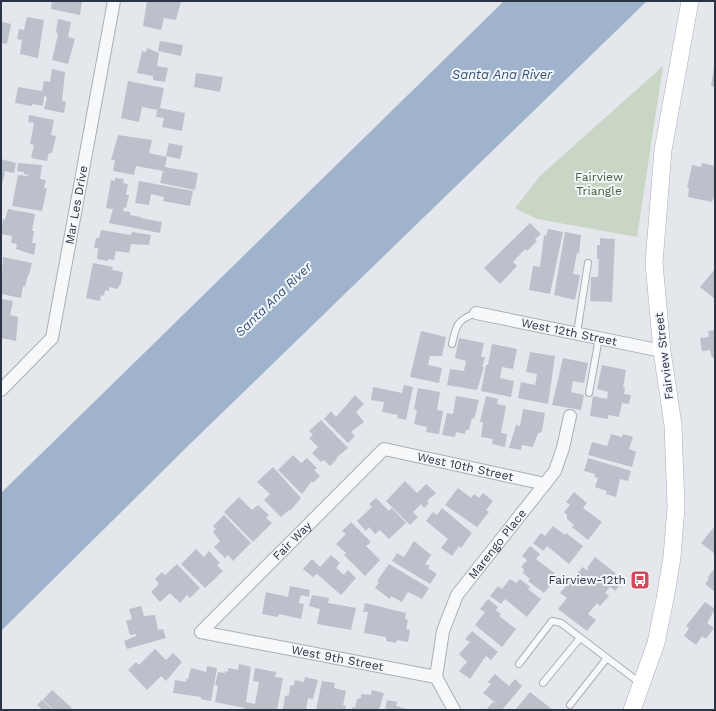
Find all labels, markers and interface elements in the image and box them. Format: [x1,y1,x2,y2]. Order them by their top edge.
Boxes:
water label: Santa Ana River [452,67,553,82]
street label: Mar Les Drive [62,164,91,246]
park label: Fairview Triangle [575,170,623,198]
water label: Santa Ana River [232,258,315,340]
street label: Fairview Street [652,312,676,400]
street label: West 12th Street [520,315,618,349]
street label: West 10th Street [416,449,515,484]
street label: Marengo Place [465,506,529,582]
street label: Fair Way [270,518,315,563]
bus stop icon: Fairview-12th [629,569,651,591]
place label: Fairview-12th [549,573,626,587]
street label: West 9th Street [290,642,385,674]

